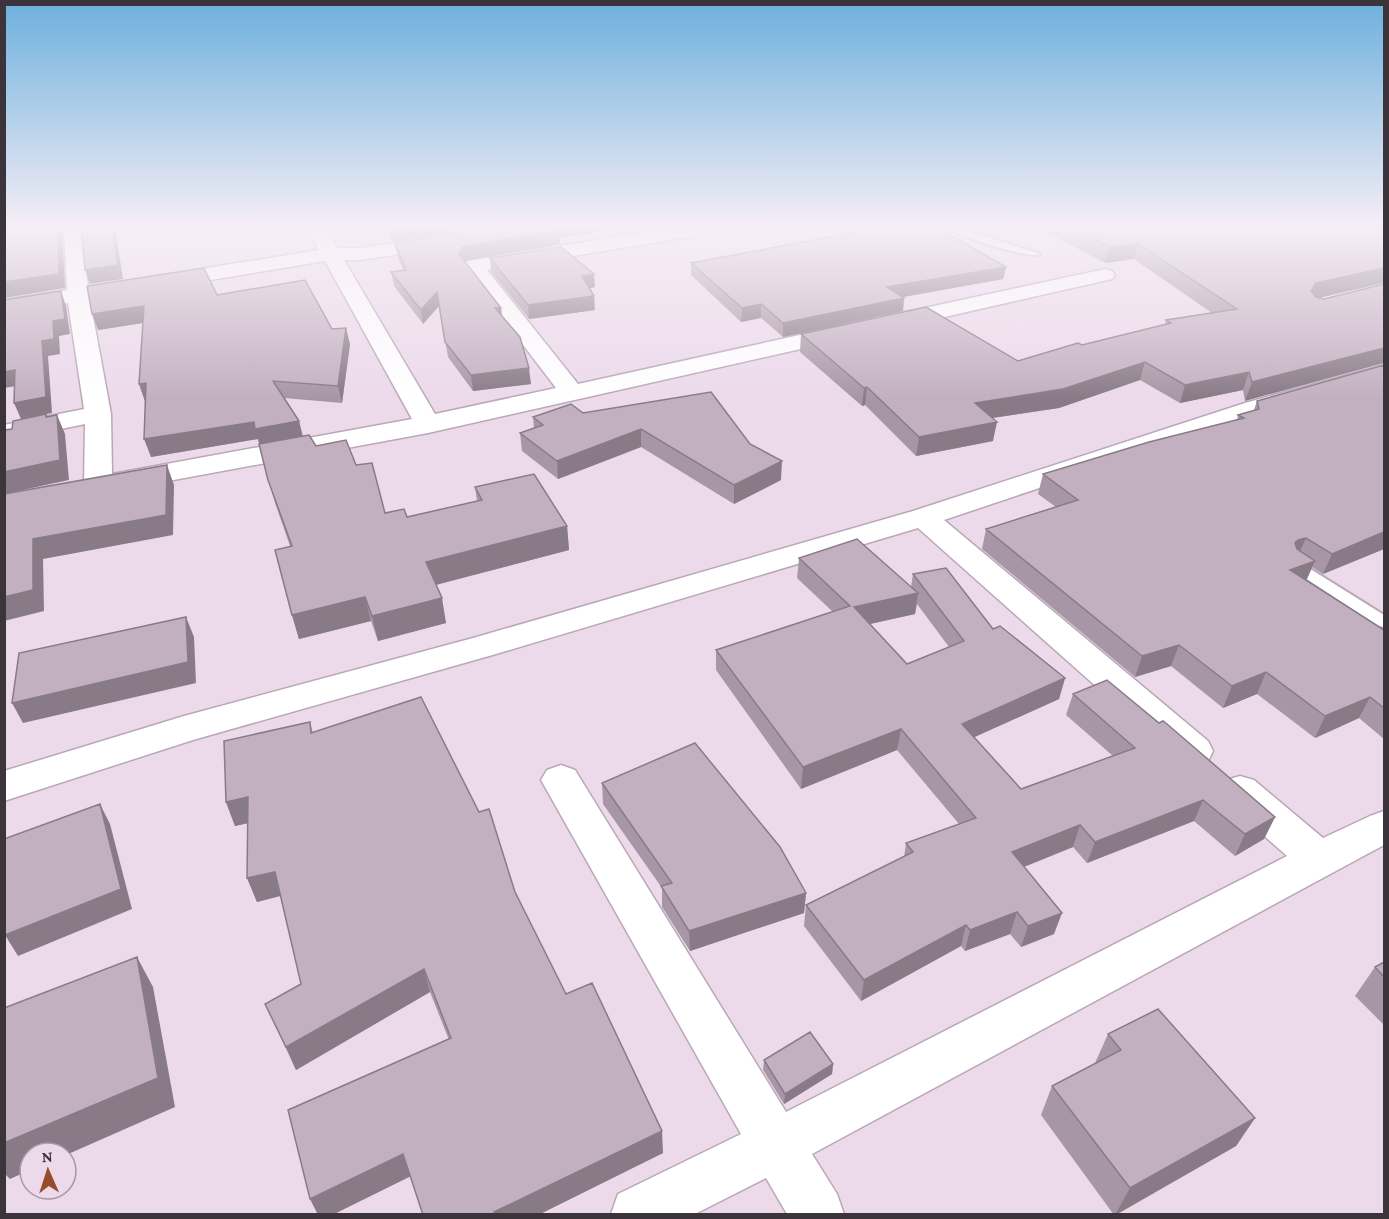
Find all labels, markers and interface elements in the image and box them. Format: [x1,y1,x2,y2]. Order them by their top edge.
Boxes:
north arrow [18,1141,78,1201]
text: N [41,1148,53,1165]

